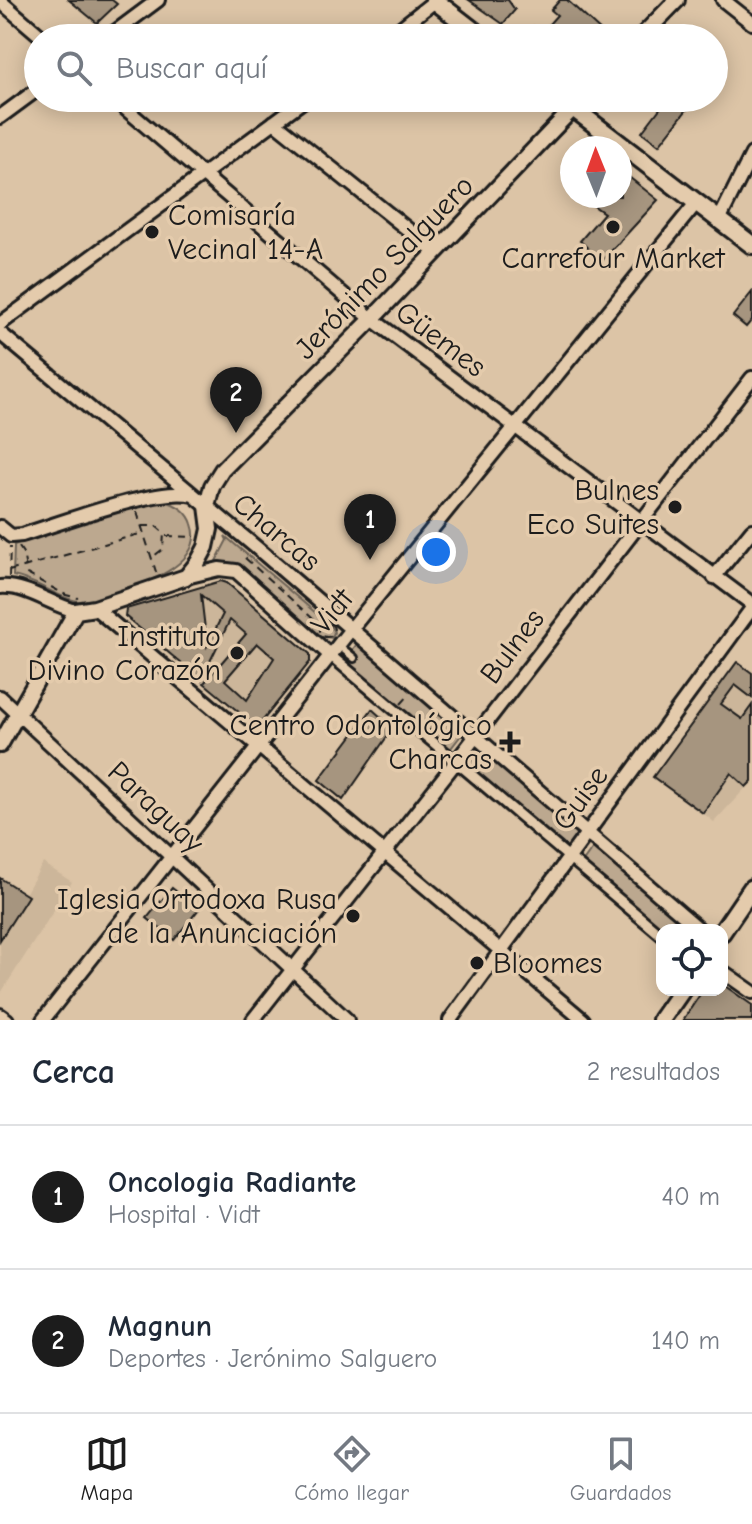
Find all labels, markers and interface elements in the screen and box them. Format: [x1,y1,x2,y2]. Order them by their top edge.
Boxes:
search box [24,24,728,112]
icon: search [52,46,96,90]
text: Buscar aquí [116,51,267,86]
north arrow [560,136,632,208]
street label: Jerónimo Salguero [288,168,481,366]
place label: Comisaría Vecinal 14-A [168,198,323,267]
marker: Carrefour Market [604,218,622,236]
marker: Comisaría Vecinal 14-A [143,223,161,241]
place label: Carrefour Market [501,241,726,276]
street label: Güemes [389,294,493,385]
pin: 2 [210,367,262,433]
place label: Bulnes Eco Suites [527,473,659,542]
street label: Charcas [226,486,328,579]
pin: 1 [344,494,396,560]
marker: Bulnes Eco Suites [666,498,684,516]
your location [416,532,456,572]
street label: Vidt [304,581,362,641]
street label: Bulnes [473,602,552,691]
place label: Instituto Divino Corazón [28,619,221,688]
marker: Instituto Divino Corazón [228,644,246,662]
place label: Centro Odontológico Charcas [229,708,492,777]
marker: Centro Odontológico Charcas [499,731,521,753]
street label: Paraguay [101,754,211,861]
street label: Guise [545,759,615,837]
place label: Iglesia Ortodoxa Rusa de la Anunciación [57,882,337,951]
marker: Iglesia Ortodoxa Rusa de la Anunciación [344,907,362,925]
map controls [656,924,728,996]
button: locate [656,924,728,996]
place label: Bloomes [493,946,602,981]
marker: Bloomes [468,954,486,972]
text: Cerca [32,1052,115,1092]
text: 2 resultados [587,1057,720,1087]
text: Oncologia Radiante [108,1165,356,1200]
text: 1 [53,1182,63,1212]
text: 40 m [661,1182,720,1212]
text: Hospital · Vidt [108,1200,260,1230]
text: Magnun [108,1309,212,1344]
text: 2 [52,1326,64,1356]
text: 140 m [651,1326,720,1356]
text: Deportes · Jerónimo Salguero [108,1344,437,1374]
tab: Mapa [80,1432,133,1506]
tab: Cómo llegar [294,1432,409,1506]
tab: Guardados [570,1432,672,1506]

